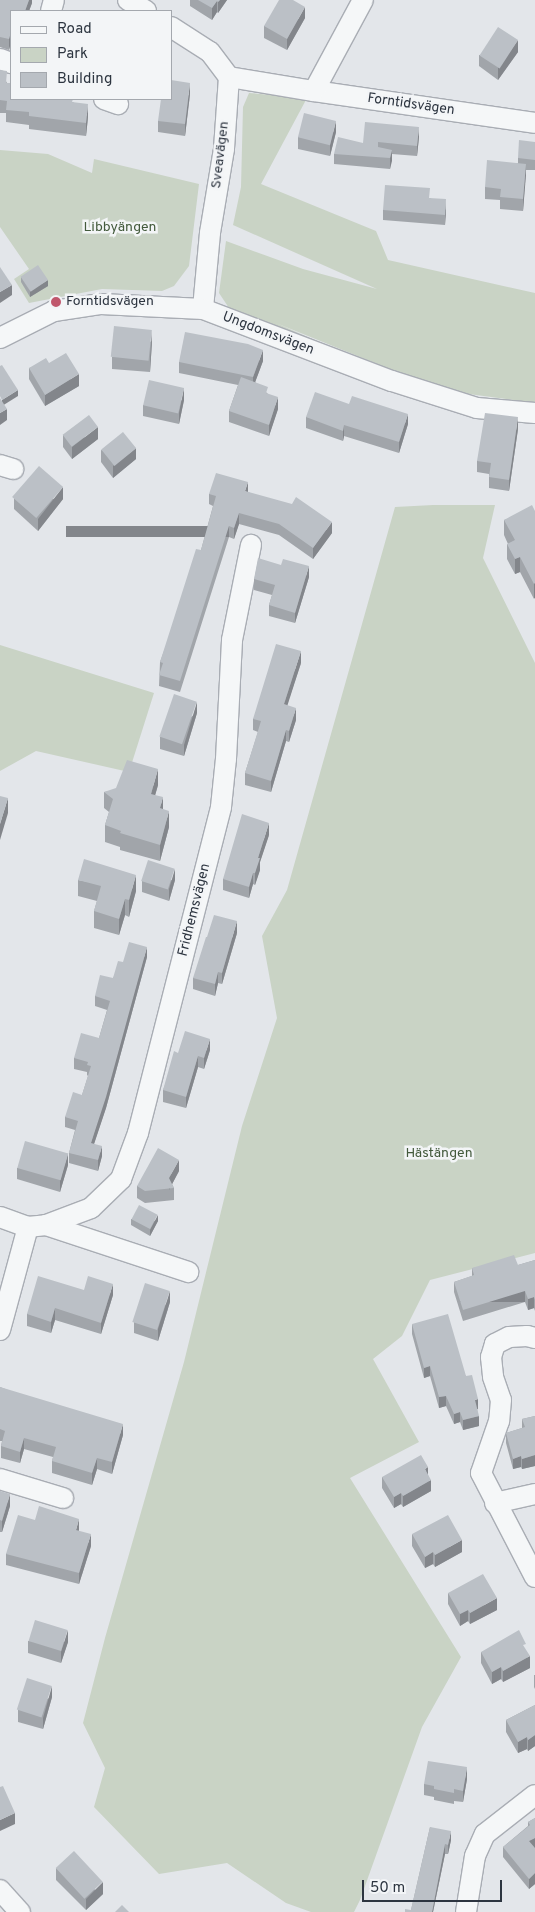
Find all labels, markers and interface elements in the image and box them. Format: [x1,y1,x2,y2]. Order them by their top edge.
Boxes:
legend [10,10,172,100]
text: Road [57,20,92,39]
text: Park [57,45,88,64]
text: Building [57,70,112,89]
street label: Forntidsvägen [366,91,456,119]
street label: Sveavägen [209,120,233,190]
park label: Libbyängen [84,220,156,236]
place label: Forntidsvägen [66,294,154,310]
marker: Forntidsvägen [50,296,62,308]
street label: Ungdomsvägen [220,309,316,359]
street label: Fridhemsvägen [175,862,215,958]
park label: Hästängen [405,1146,473,1162]
scale bar [365,1870,505,1902]
text: 50 m [370,1879,405,1898]

